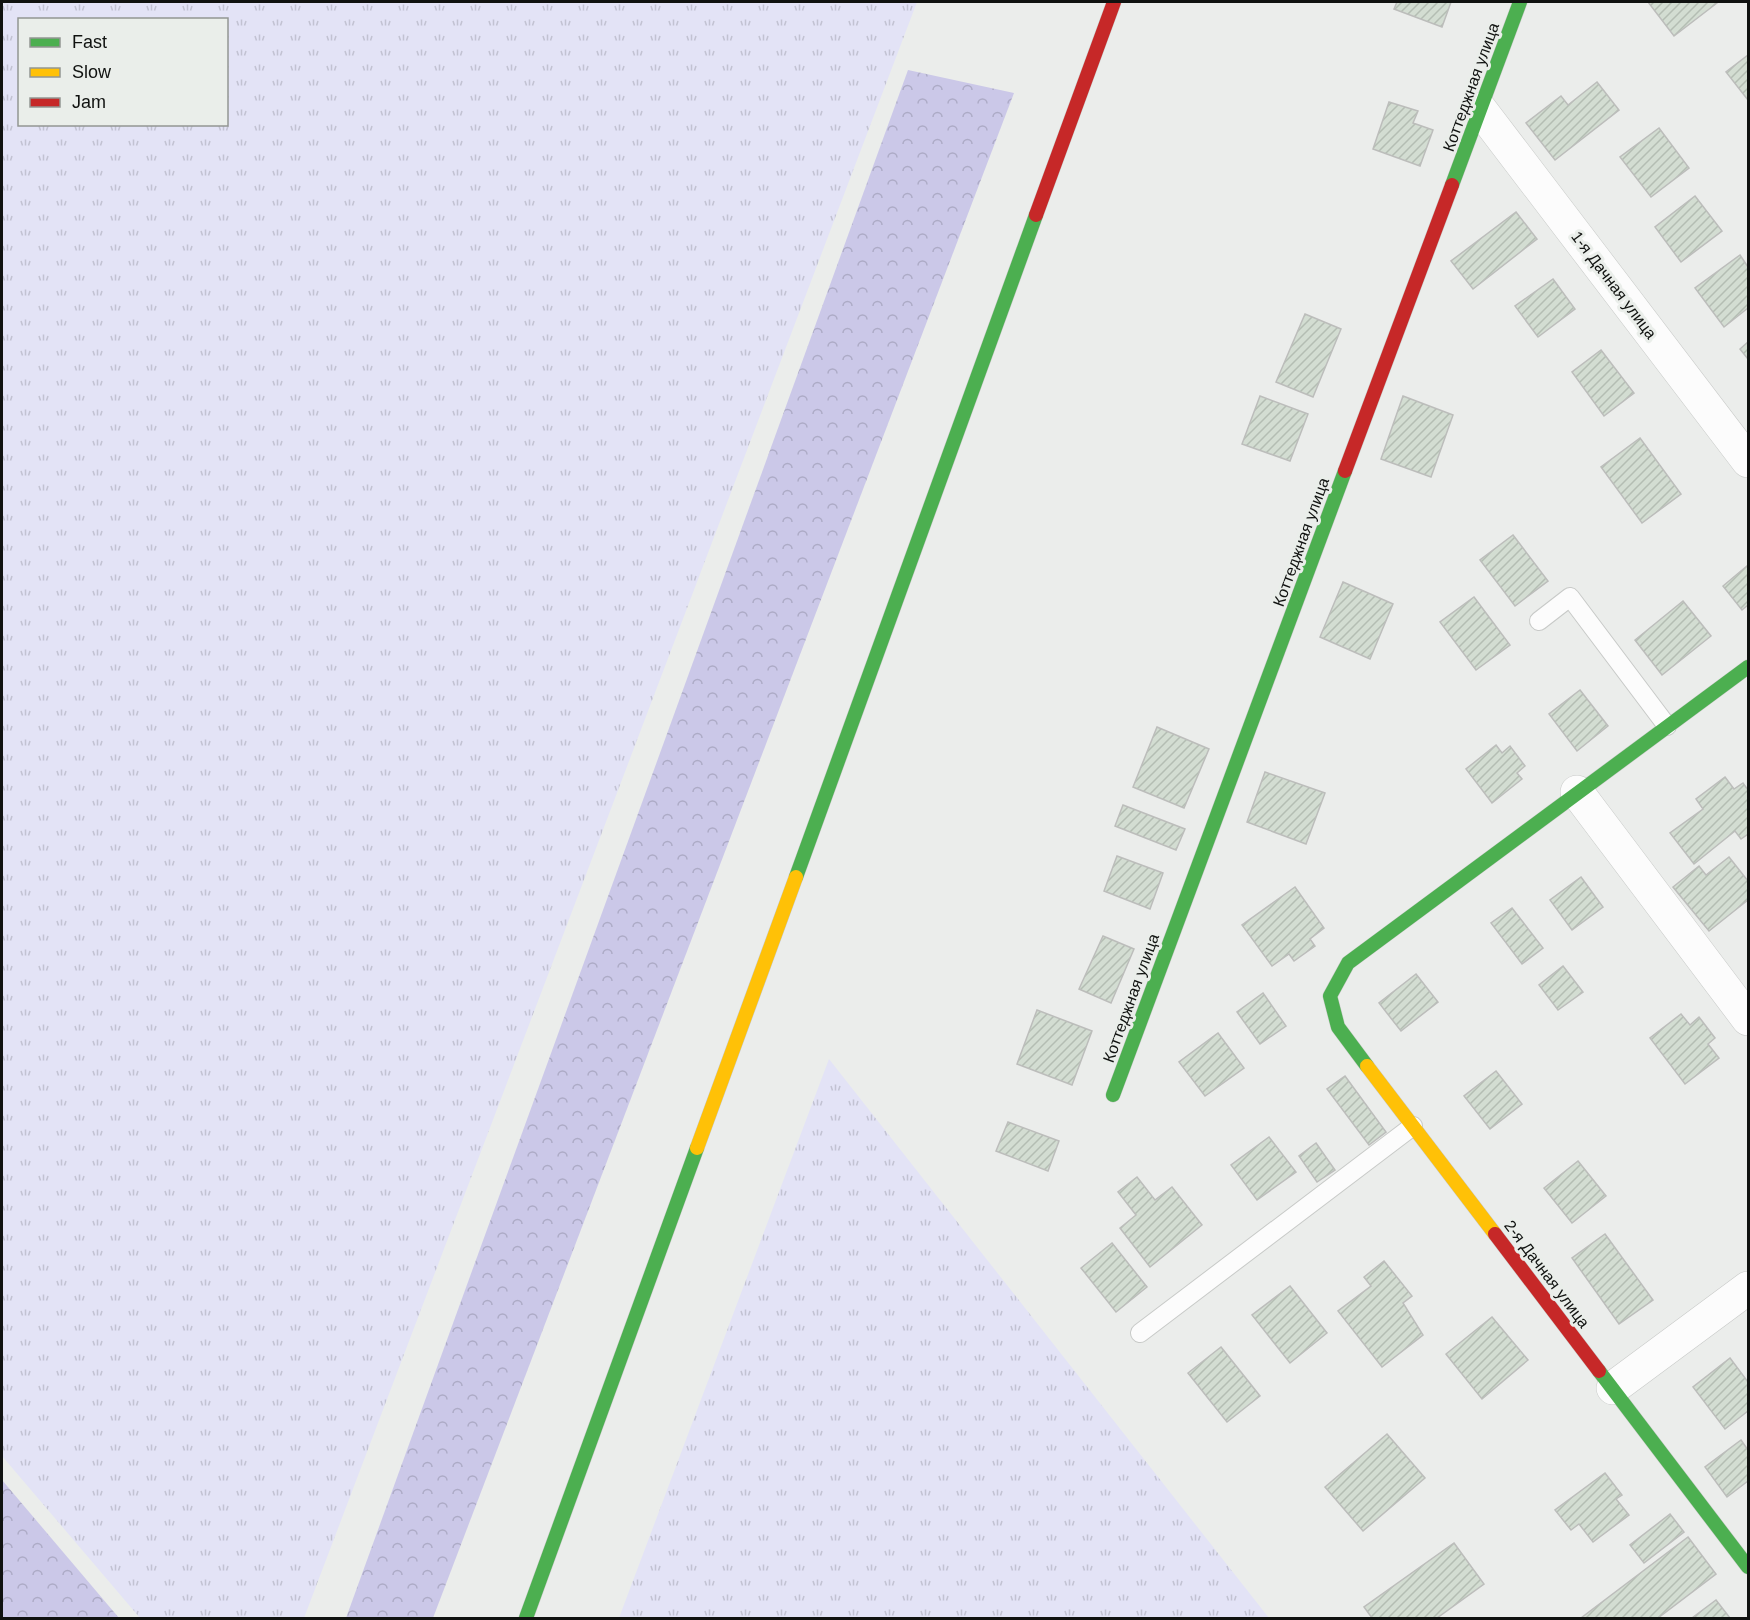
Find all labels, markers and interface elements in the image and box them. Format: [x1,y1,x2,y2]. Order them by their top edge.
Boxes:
legend [18,18,228,126]
street label: Коттеджная улица [1440,20,1502,154]
text: Fast [72,32,107,52]
text: Slow [72,62,112,82]
text: Jam [72,92,106,112]
street label: 1-я Дачная улица [1568,228,1660,342]
street label: Коттеджная улица [1270,475,1332,609]
street label: Коттеджная улица [1100,931,1162,1065]
street label: 2-я Дачная улица [1501,1217,1593,1331]

